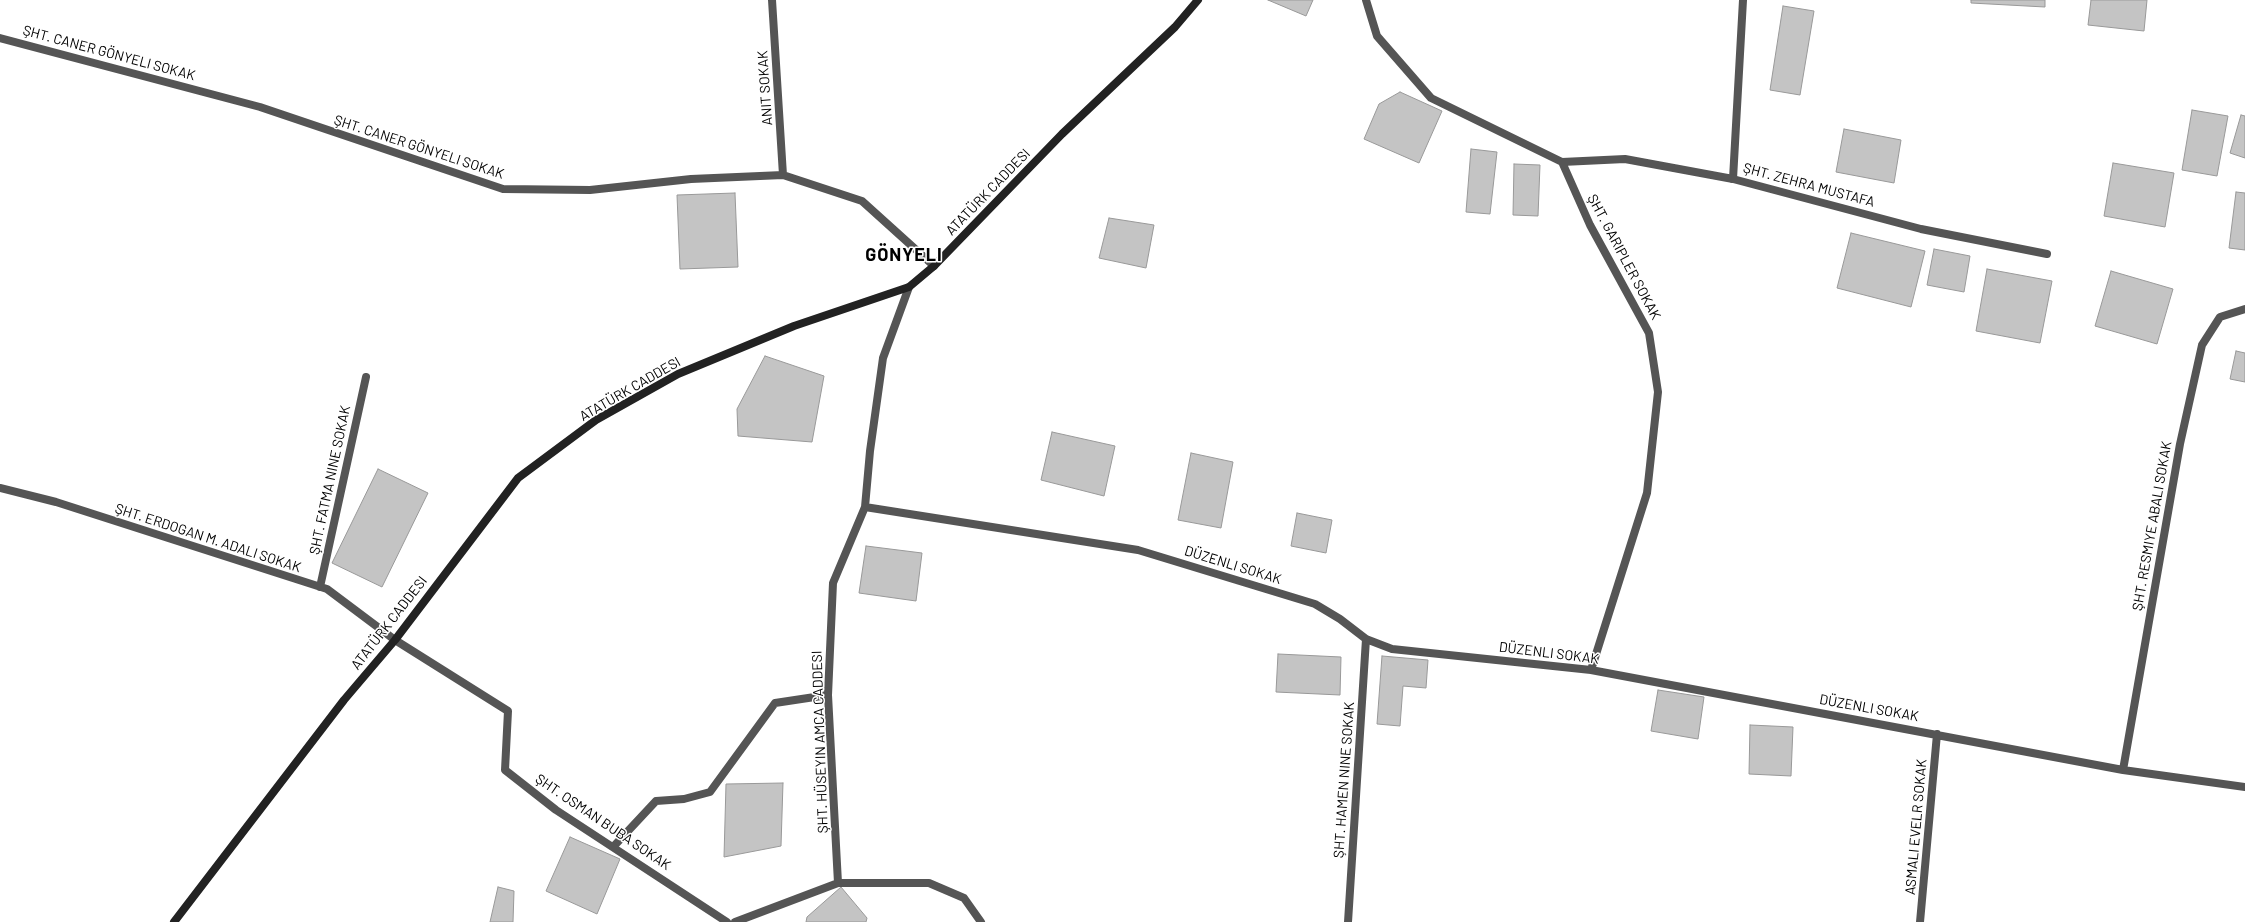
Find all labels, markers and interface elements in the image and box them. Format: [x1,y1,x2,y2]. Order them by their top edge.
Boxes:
street label: ŞHT. CANER GÖNYELI SOKAK [21,22,197,84]
street label: ANIT SOKAK [754,50,776,126]
street label: ŞHT. CANER GÖNYELI SOKAK [332,112,506,182]
street label: ATATÜRK CADDESI [942,145,1034,239]
street label: ŞHT. ZEHRA MUSTAFA [1741,159,1877,211]
street label: ŞHT. GARIPLER SOKAK [1584,191,1664,323]
district label: GÖNYELI [865,244,943,266]
street label: ATATÜRK CADDESI [576,353,684,425]
street label: ŞHT. FATMA NINE SOKAK [306,404,354,556]
street label: ŞHT. RESMIYE ABALI SOKAK [2129,440,2175,612]
street label: ŞHT. ERDOGAN M. ADALI SOKAK [113,500,303,576]
street label: DÜZENLI SOKAK [1182,542,1284,588]
street label: ATATÜRK CADDESI [347,573,431,673]
street label: DÜZENLI SOKAK [1498,639,1600,667]
street label: ŞHT. HÜSEYIN AMCA CADDESI [808,650,832,834]
street label: DÜZENLI SOKAK [1818,691,1920,725]
street label: ŞHT. HAMEN NINE SOKAK [1330,701,1358,859]
street label: ASMALI EVELR SOKAK [1902,758,1930,896]
street label: ŞHT. OSMAN BUBA SOKAK [532,770,674,874]

